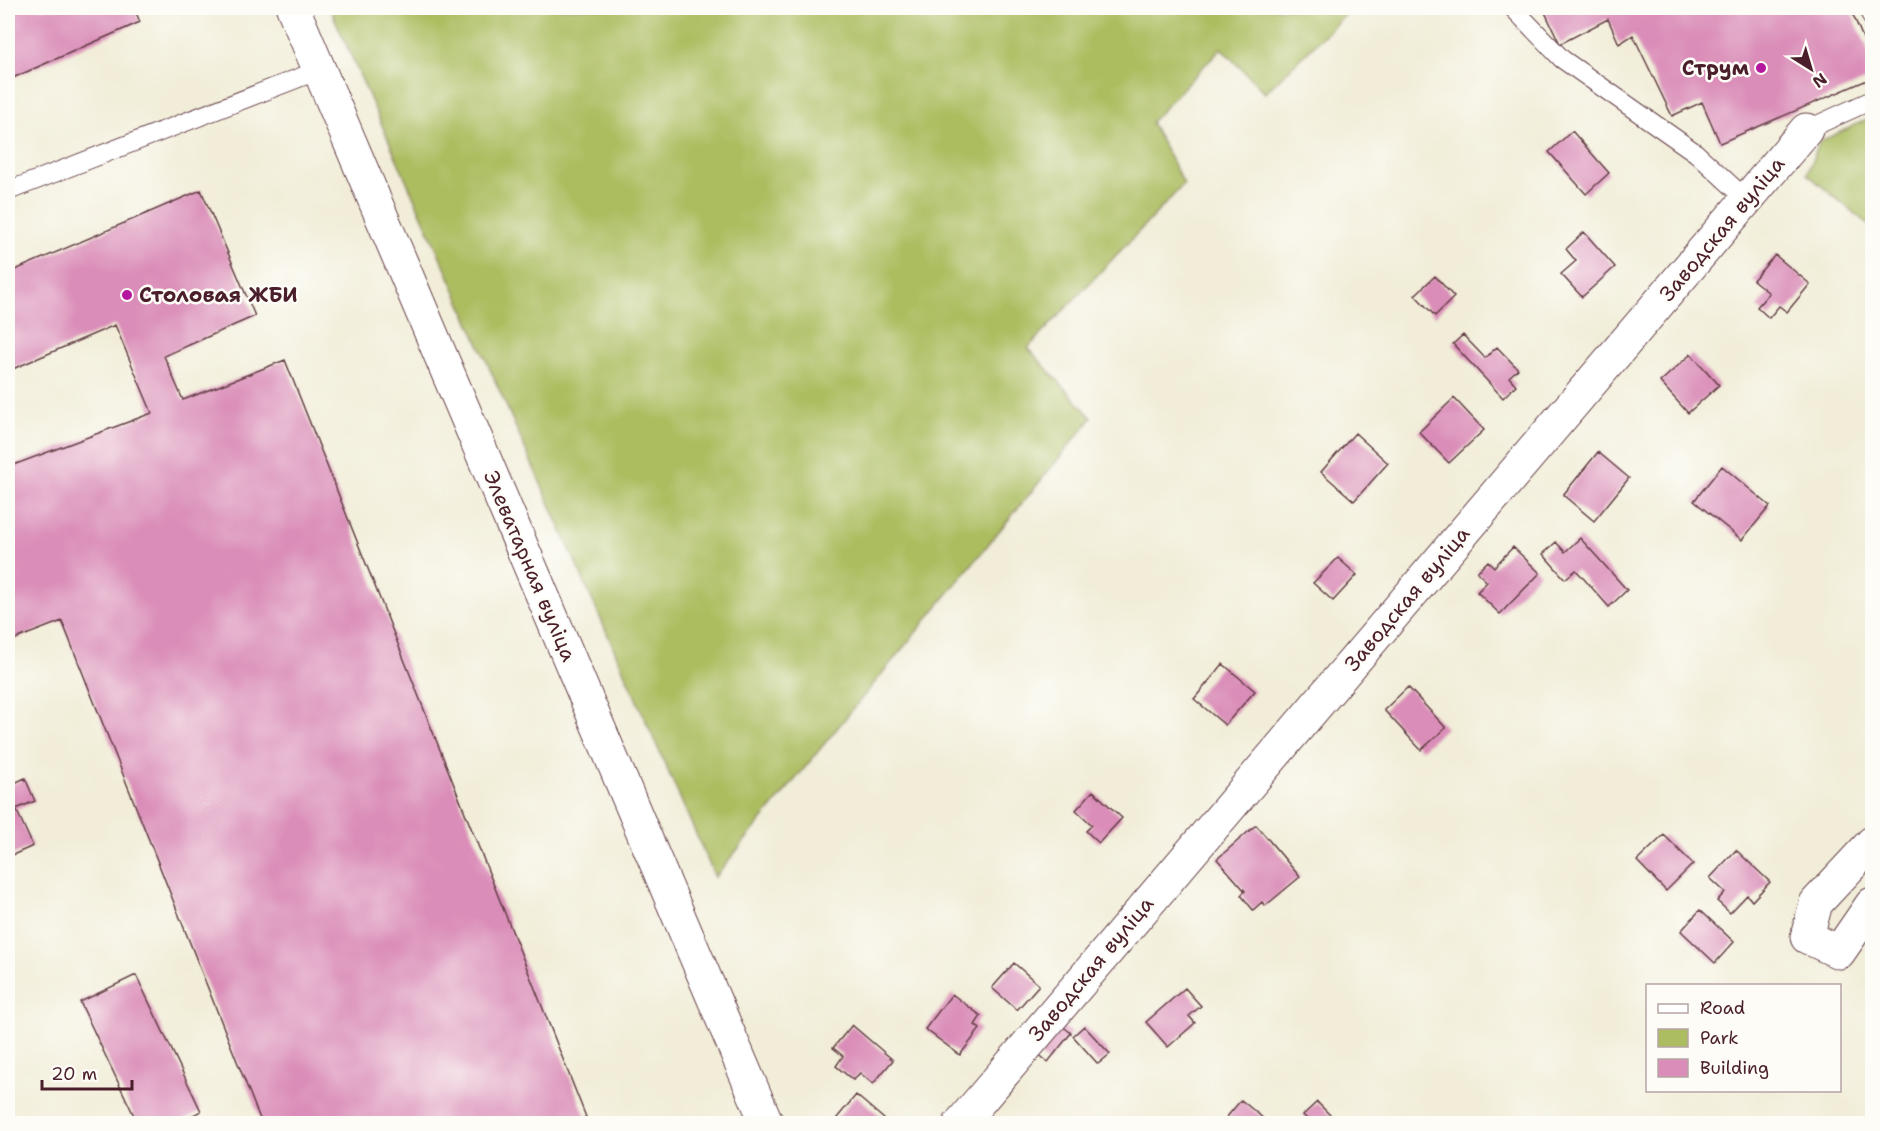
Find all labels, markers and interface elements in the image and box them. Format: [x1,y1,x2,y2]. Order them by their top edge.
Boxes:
north arrow [1781,39,1841,99]
place label: Струм [1682,54,1750,82]
marker: Струм [1754,61,1768,75]
text: N [1808,68,1831,93]
street label: Заводская вуліца [1653,151,1791,307]
place label: Столовая ЖБИ [139,281,298,309]
marker: Столовая ЖБИ [120,288,134,302]
street label: Элеватарная вуліца [477,466,583,666]
street label: Заводская вуліца [1338,521,1476,677]
street label: Заводская вуліца [1022,891,1160,1047]
legend [1646,984,1841,1092]
text: Road [1700,996,1745,1020]
text: Park [1700,1026,1739,1050]
scale bar [42,1053,132,1091]
text: Building [1700,1056,1769,1080]
text: 20 m [51,1062,97,1086]

